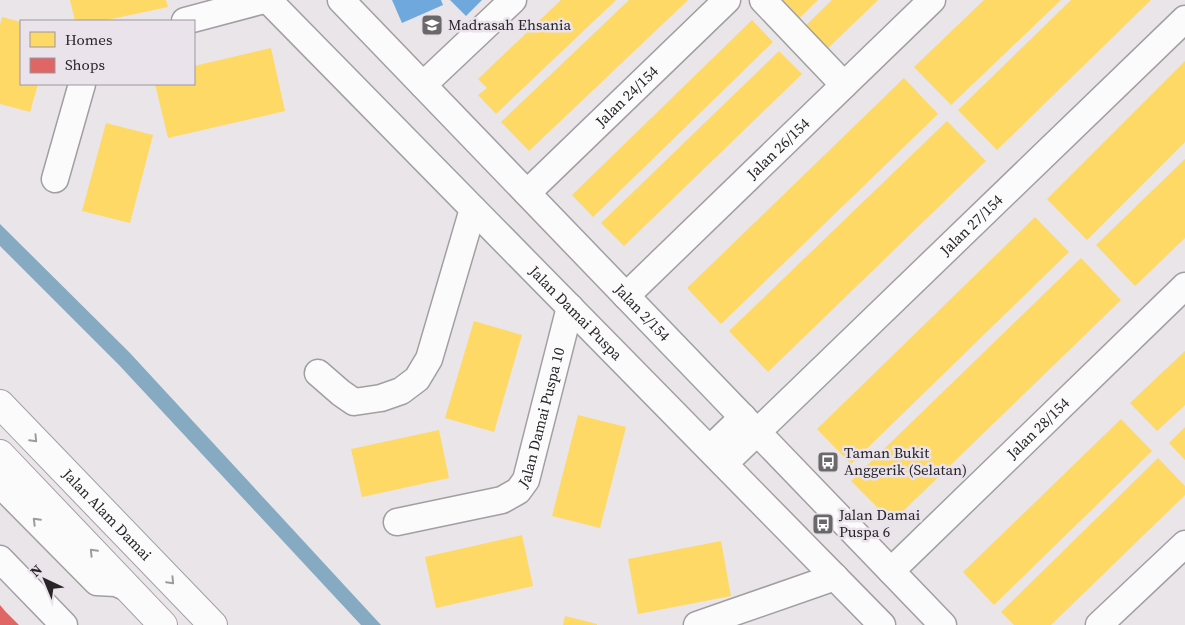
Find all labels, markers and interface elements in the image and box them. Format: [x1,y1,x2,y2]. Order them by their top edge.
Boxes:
school or university icon: Madrasah Ehsania [420,13,444,37]
place label: Madrasah Ehsania [448,14,572,35]
legend [20,20,195,85]
text: Homes [65,29,112,50]
text: Shops [65,54,105,75]
street label: Jalan 24/154 [590,60,663,132]
street label: Jalan 26/154 [741,113,814,184]
street label: Jalan 27/154 [934,189,1008,261]
street label: Jalan Damai Puspa [524,260,628,365]
street label: Jalan 2/154 [609,278,675,346]
street label: Jalan Damai Puspa 10 [512,345,569,492]
street label: Jalan 28/154 [1001,392,1074,464]
one-way arrow [28,433,37,442]
place label: Taman Bukit Anggerik (Selatan) [844,442,967,480]
bus stop icon: Taman Bukit Anggerik (Selatan) [816,450,840,474]
street label: Jalan Alam Damai [57,463,156,565]
place label: Jalan Damai Puspa 6 [838,504,920,542]
bus stop icon: Jalan Damai Puspa 6 [811,512,835,536]
one-way arrow [33,518,42,527]
one-way arrow [90,548,99,557]
north arrow [20,555,70,605]
text: N [25,560,47,581]
one-way arrow [165,575,174,584]

